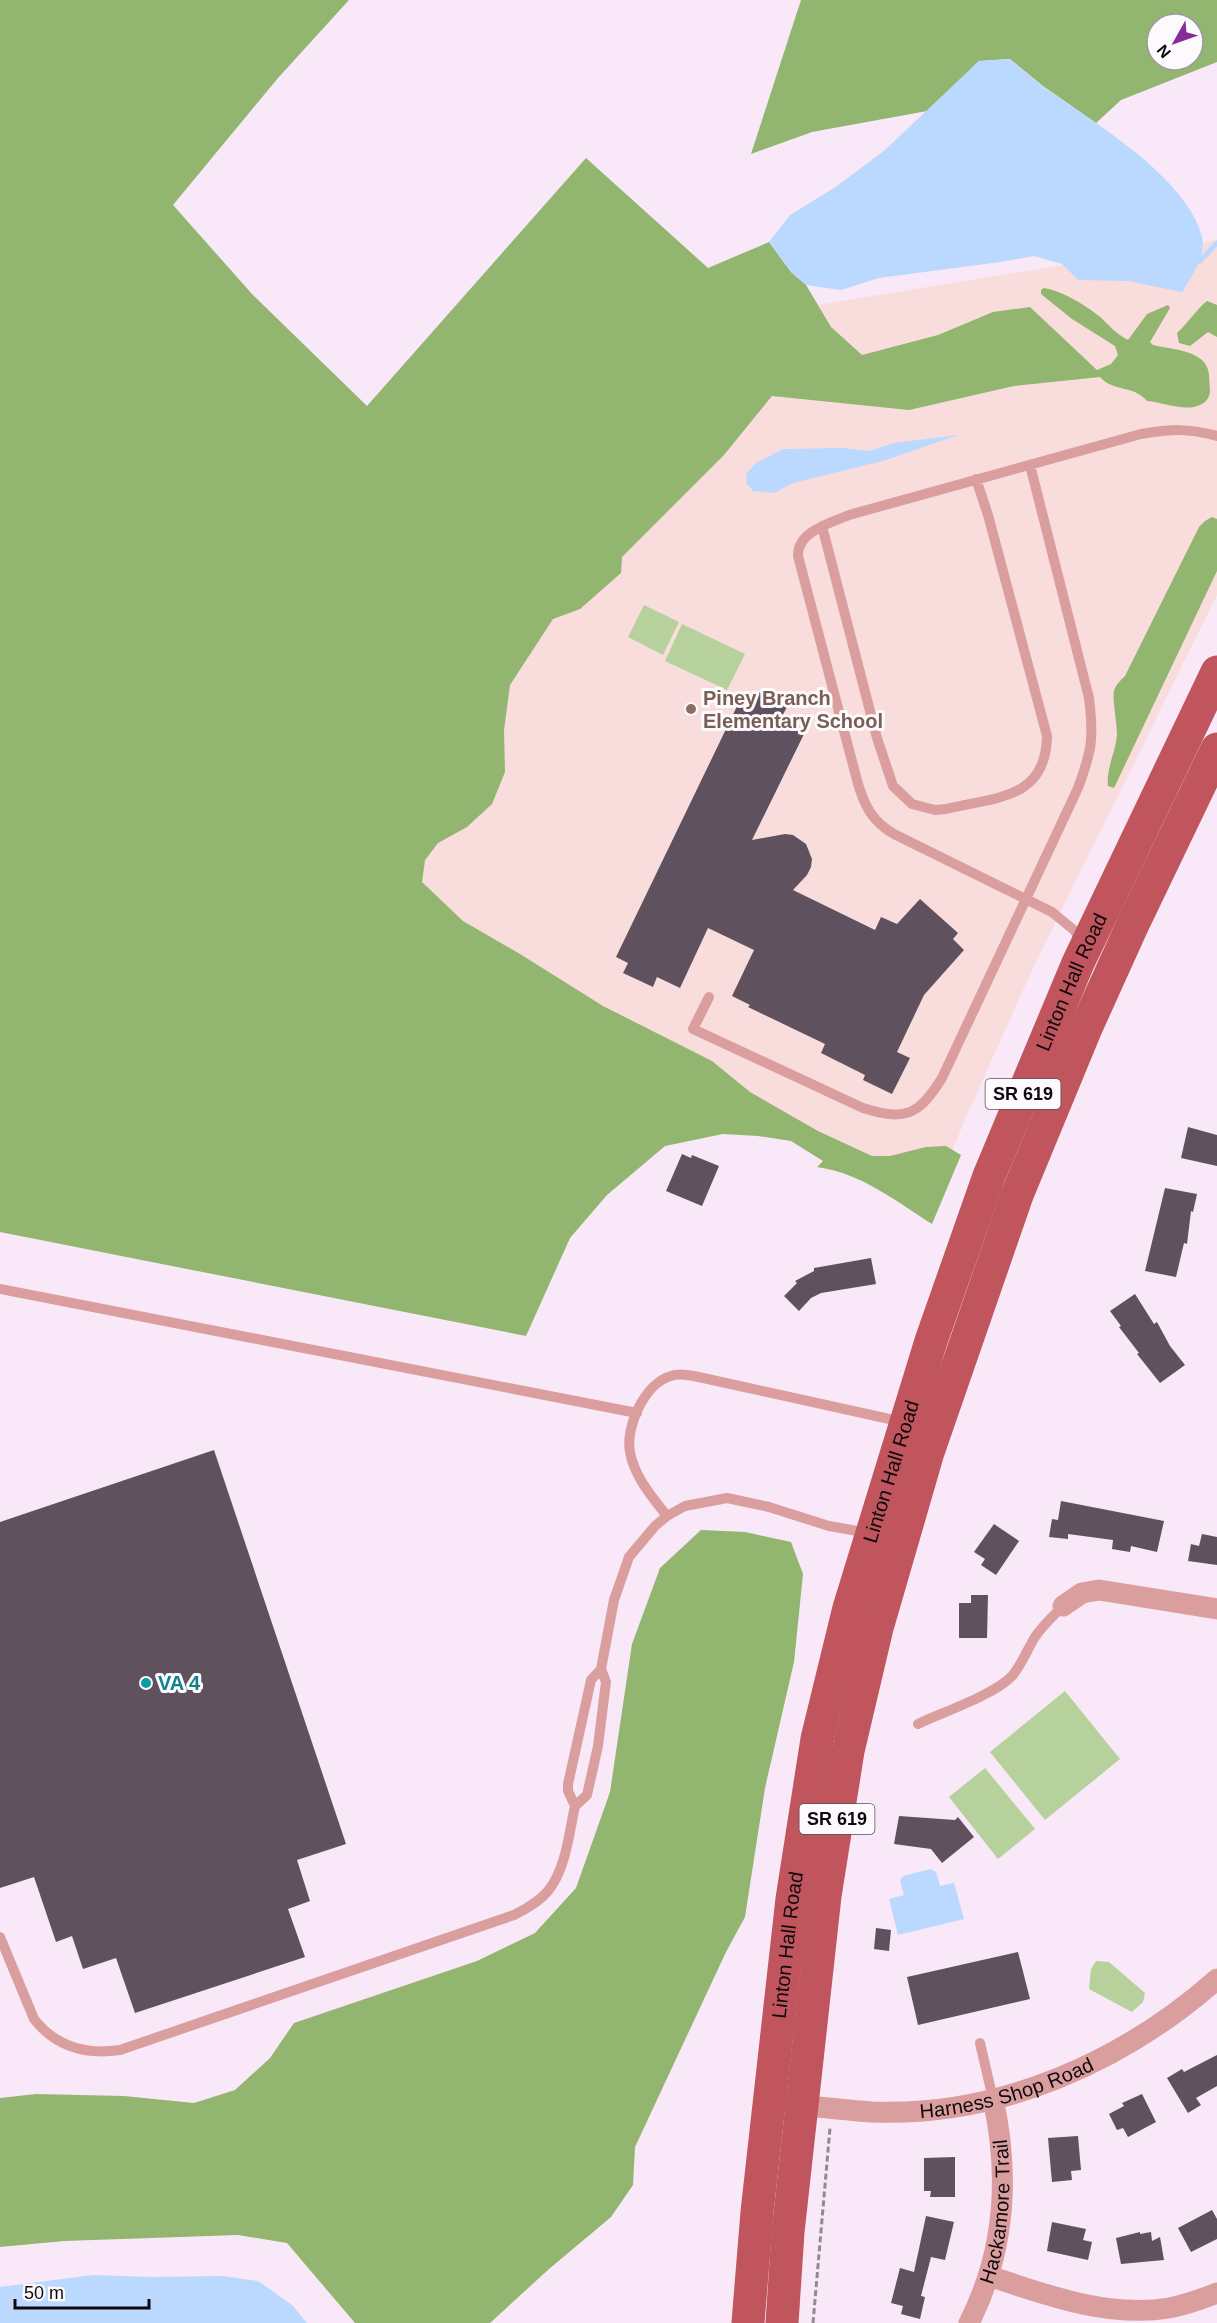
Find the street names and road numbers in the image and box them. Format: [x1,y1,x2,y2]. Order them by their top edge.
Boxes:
street label: Linton Hall Road [1032,910,1111,1054]
road number: SR 619 [986,1079,1060,1109]
street label: Linton Hall Road [859,1397,923,1545]
road number: SR 619 [800,1804,874,1834]
street label: Linton Hall Road [768,1870,807,2020]
street label: Harness Shop Road [919,2053,1097,2122]
street label: Hackamore Trail [975,2138,1013,2287]

